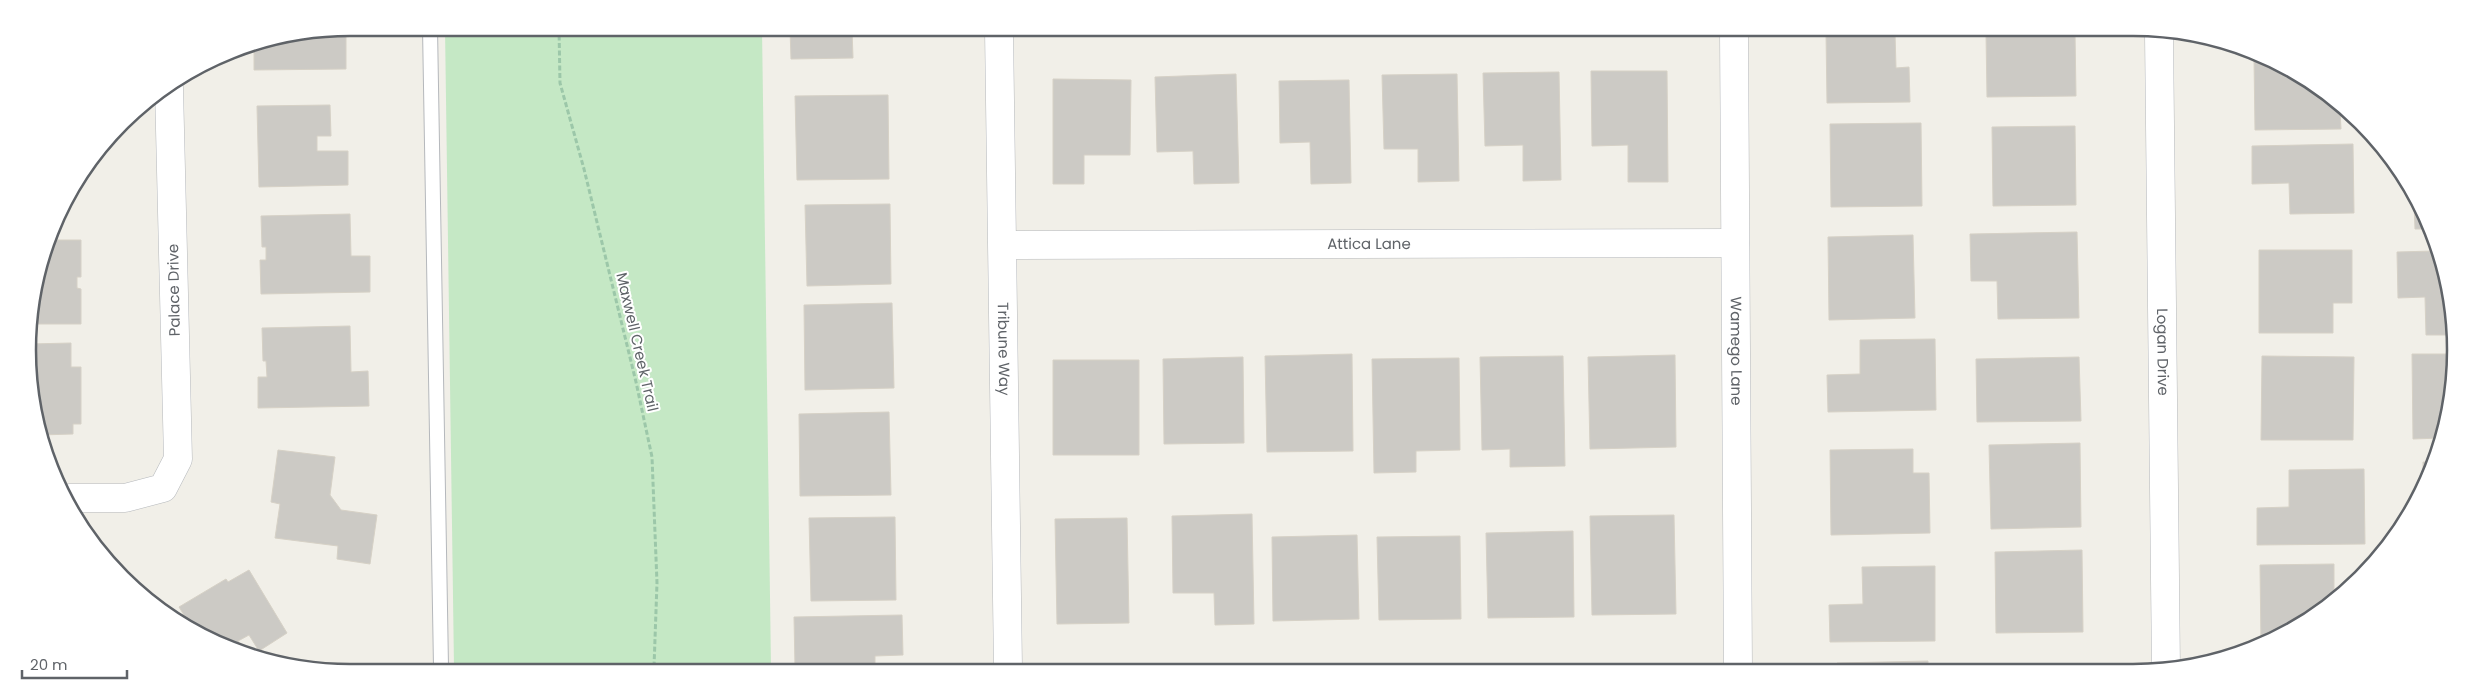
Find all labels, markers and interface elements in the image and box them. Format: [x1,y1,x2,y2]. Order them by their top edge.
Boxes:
street label: Attica Lane [1327,233,1411,254]
street label: Palace Drive [162,243,185,337]
street label: Maxwell Creek Trail [611,270,664,413]
street label: Wamego Lane [1726,296,1747,405]
street label: Tribune Way [993,302,1015,396]
street label: Logan Drive [2152,308,2174,396]
scale bar [22,648,128,680]
text: 20 m [30,654,68,675]

